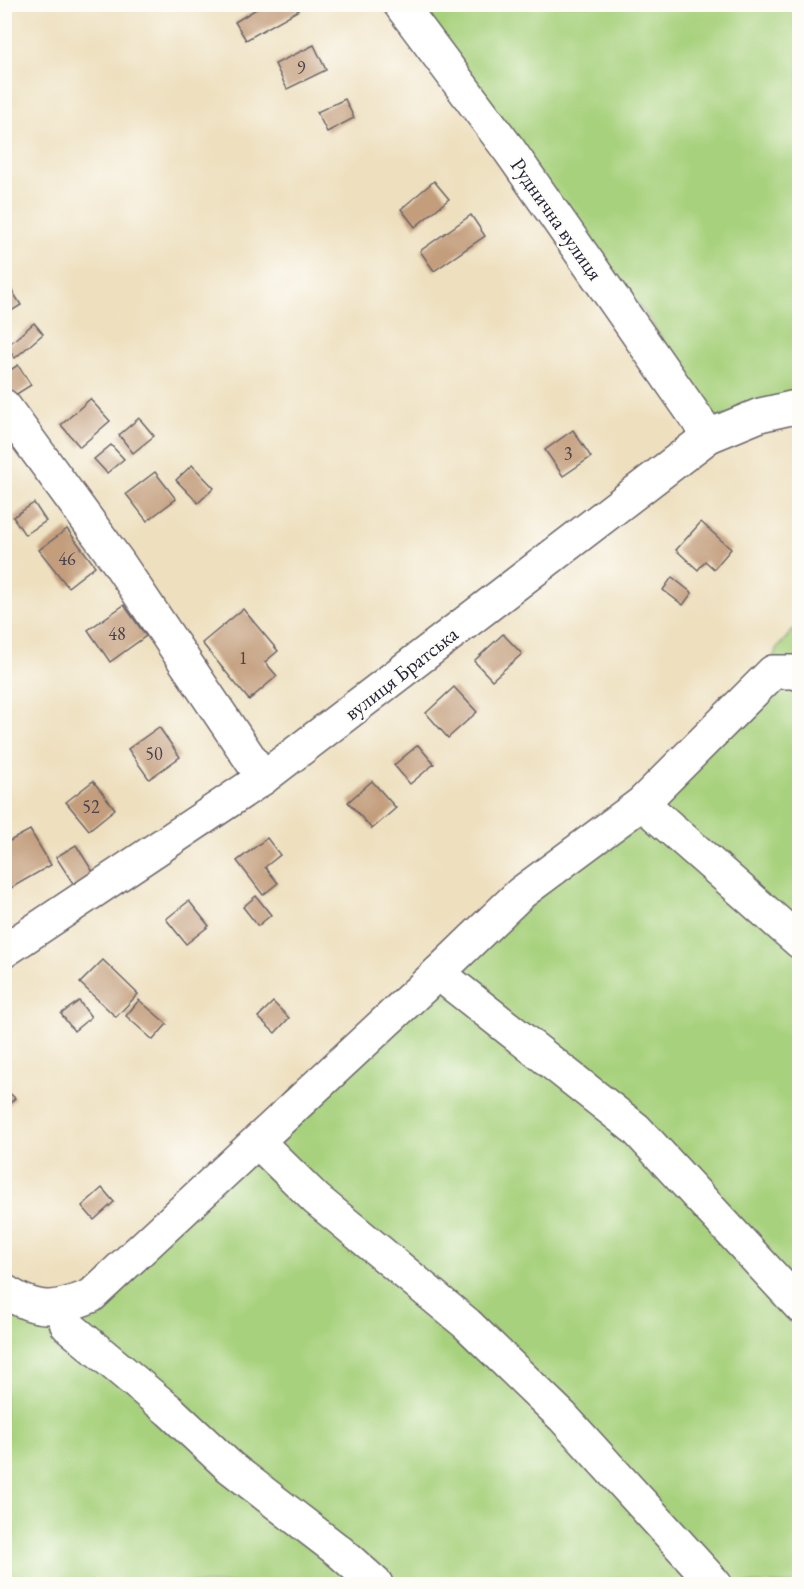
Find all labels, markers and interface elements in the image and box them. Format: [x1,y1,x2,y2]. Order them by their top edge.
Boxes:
house number: 9 [297,56,306,79]
street label: Руднична вулиця [505,153,609,285]
house number: 3 [564,442,572,465]
house number: 46 [58,547,76,570]
street label: вулиця Братська [339,620,464,726]
house number: 48 [108,622,126,645]
house number: 1 [239,646,247,669]
house number: 50 [145,742,163,765]
house number: 52 [82,795,100,818]

